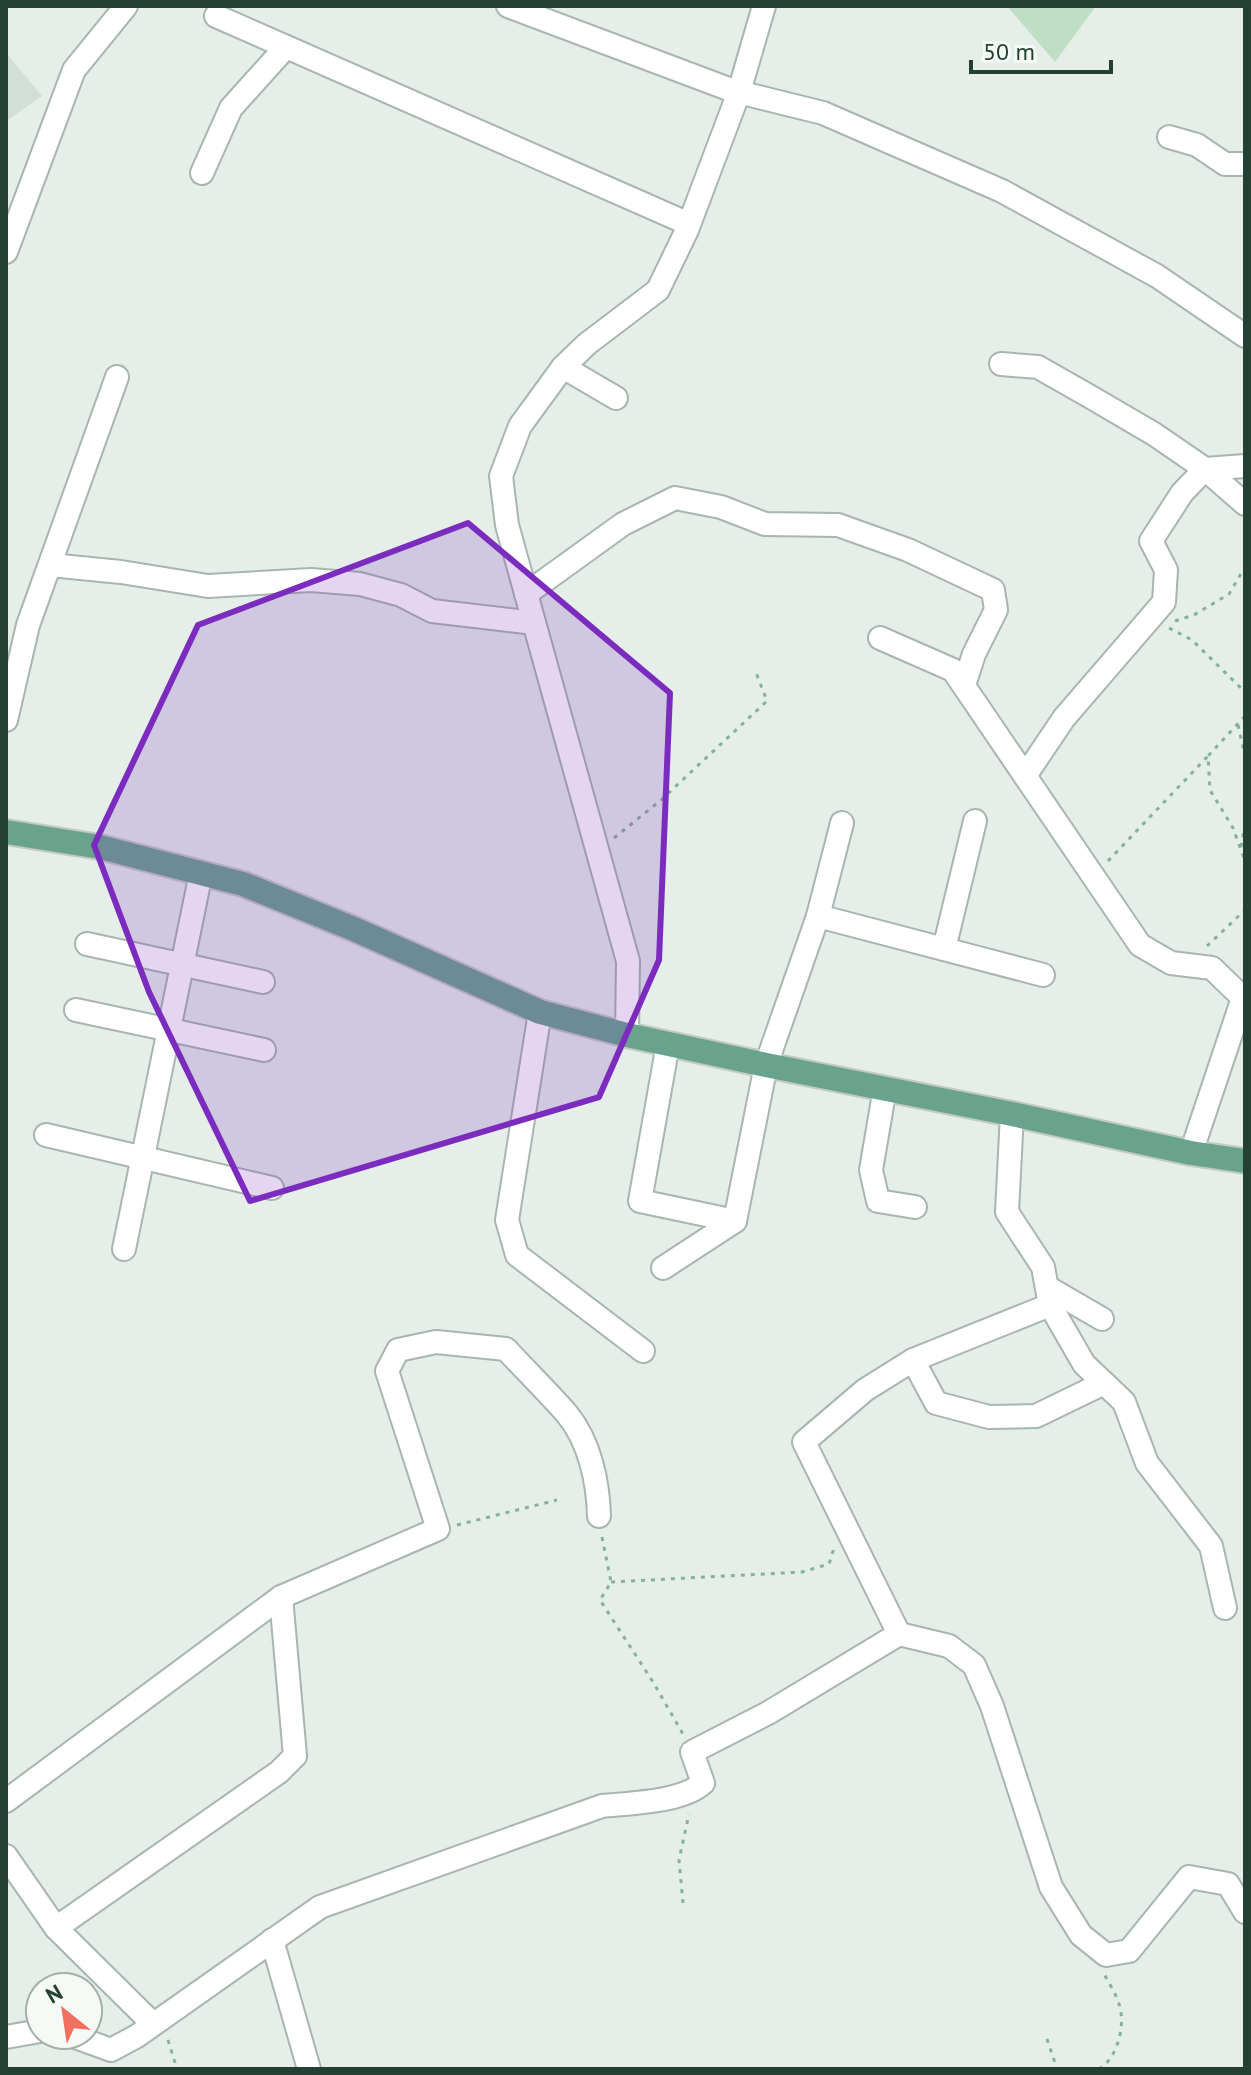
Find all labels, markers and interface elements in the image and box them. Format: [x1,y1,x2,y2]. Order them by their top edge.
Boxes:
scale bar [971,24,1111,74]
text: 50 m [983,36,1035,67]
north arrow [24,1971,104,2051]
text: N [41,1978,67,2009]

